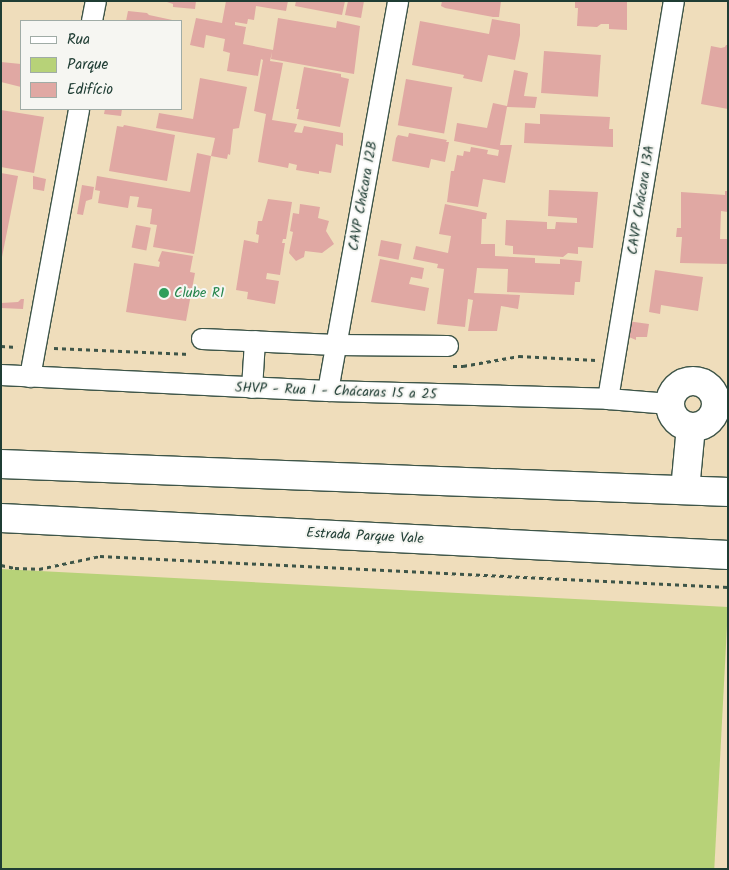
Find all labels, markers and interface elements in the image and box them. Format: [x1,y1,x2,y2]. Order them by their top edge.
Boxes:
legend [20,20,182,110]
text: Rua [67,28,90,52]
text: Parque [67,53,108,77]
text: Edifício [67,78,113,102]
street label: CAVP Chácara 12B [345,140,381,252]
street label: CAVP Chácara 13A [624,144,658,256]
place label: Clube R1 [174,285,224,301]
marker: Clube R1 [158,287,170,299]
street label: SHVP - Rua 1 - Chácaras 15 a 25 [235,379,437,403]
street label: Estrada Parque Vale [306,525,424,547]

